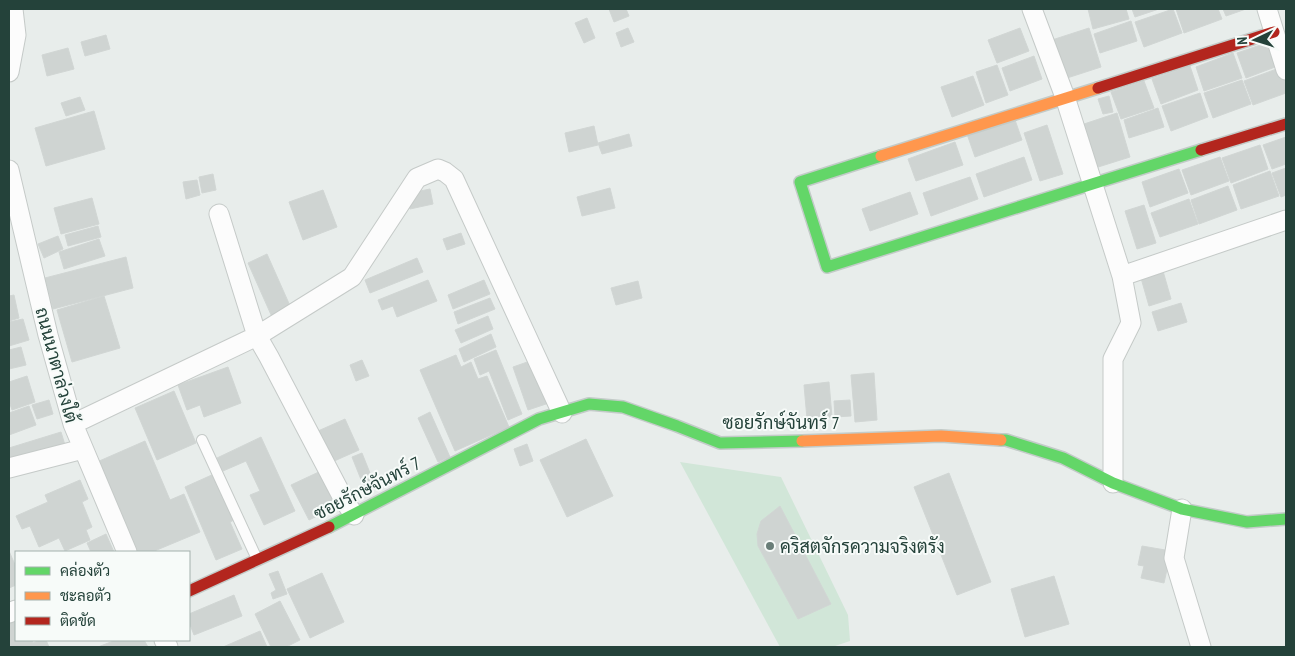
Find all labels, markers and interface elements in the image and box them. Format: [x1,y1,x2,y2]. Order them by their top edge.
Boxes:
north arrow [1230,15,1280,65]
text: N [1233,37,1251,45]
street label: ถนนนาตาล่วงใต้ [31,304,85,426]
street label: ซอยรักษ์จันทร์ 7 [722,410,840,434]
street label: ซอยรักษ์จันทร์ 7 [309,450,424,525]
place label: คริสตจักรความจริงตรัง [780,535,945,558]
marker: คริสตจักรความจริงตรัง [764,540,776,552]
legend [15,551,190,641]
text: คล่องตัว [60,561,110,580]
text: ชะลอตัว [60,586,111,605]
text: ติดขัด [60,611,96,630]

